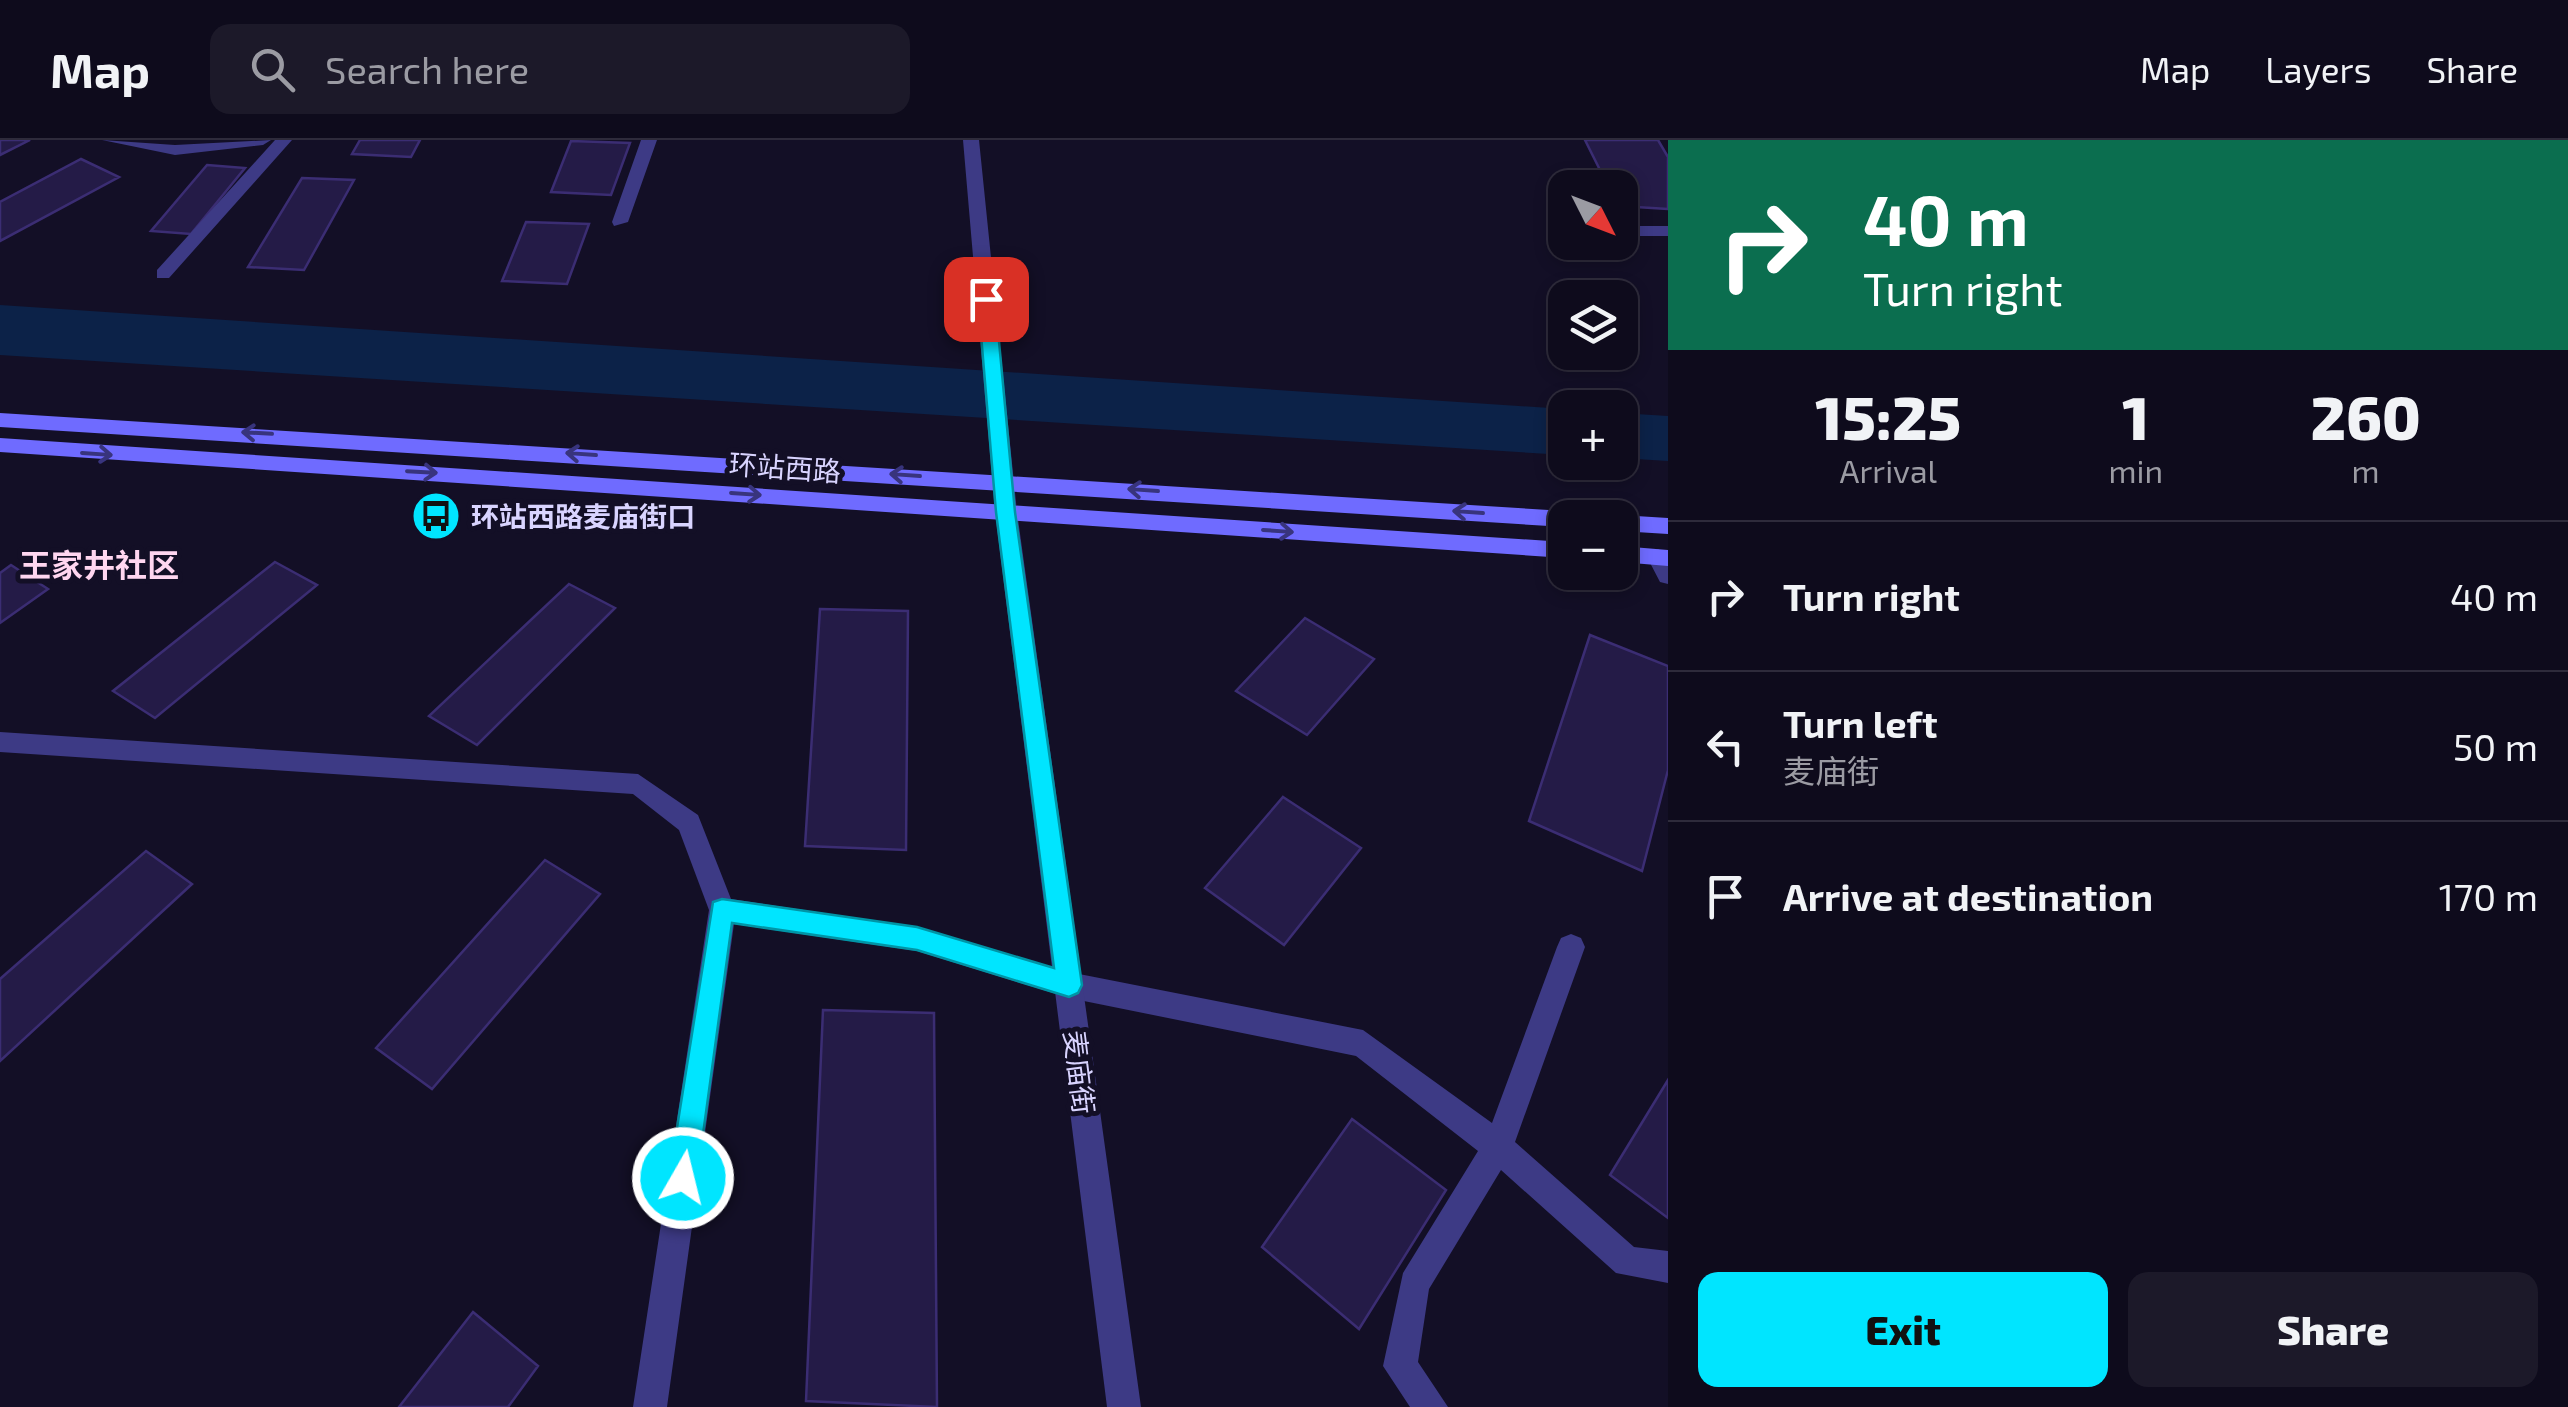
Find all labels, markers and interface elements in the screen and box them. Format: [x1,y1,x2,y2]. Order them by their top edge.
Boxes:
search box [210,24,910,114]
text: Map [50,40,150,98]
icon: search [245,42,300,97]
text: Search here [325,46,529,92]
text: Map [2140,48,2210,90]
text: Layers [2265,48,2371,90]
text: Share [2426,48,2518,90]
north arrow [1548,170,1638,260]
map controls [1548,170,1638,590]
text: 40 m [1863,176,2029,260]
icon: right [1698,180,1828,310]
pin [944,257,1029,342]
text: Turn right [1863,261,2063,315]
icon: arrive [959,272,1014,327]
button: layers [1548,280,1638,370]
text: 15:25 [1815,380,1961,452]
text: 1 [2122,380,2149,452]
text: 260 [2310,380,2421,452]
button: + [1548,390,1638,480]
one-way arrow [241,423,273,442]
one-way arrow [81,444,113,463]
one-way arrow [566,444,598,463]
street label: 环站西路 [728,446,842,488]
text: Arrival [1840,451,1937,489]
text: min [2109,451,2163,489]
text: m [2352,451,2380,489]
one-way arrow [405,463,437,482]
one-way arrow [890,465,922,484]
one-way arrow [1128,481,1160,500]
one-way arrow [729,485,761,504]
bus stop icon: 环站西路麦庙街口 [410,490,462,542]
place label: 环站西路麦庙街口 [471,499,695,533]
button: − [1548,500,1638,590]
one-way arrow [1452,503,1484,522]
one-way arrow [1261,522,1293,541]
district label: 王家井社区 [19,545,179,583]
icon: right [1698,569,1753,624]
text: Turn right [1783,573,1960,619]
text: 40 m [2450,573,2538,619]
text: Turn left [1783,700,1938,746]
icon: left [1698,719,1753,774]
text: 50 m [2453,723,2538,769]
text: 麦庙街 [1783,751,1879,789]
icon: arrive [1698,869,1753,924]
text: Arrive at destination [1783,873,2153,919]
text: 170 m [2439,873,2538,919]
street label: 麦庙街 [1058,1028,1102,1116]
position arrow [631,1126,735,1230]
button: Exit [1698,1272,2108,1387]
button: Share [2128,1272,2538,1387]

